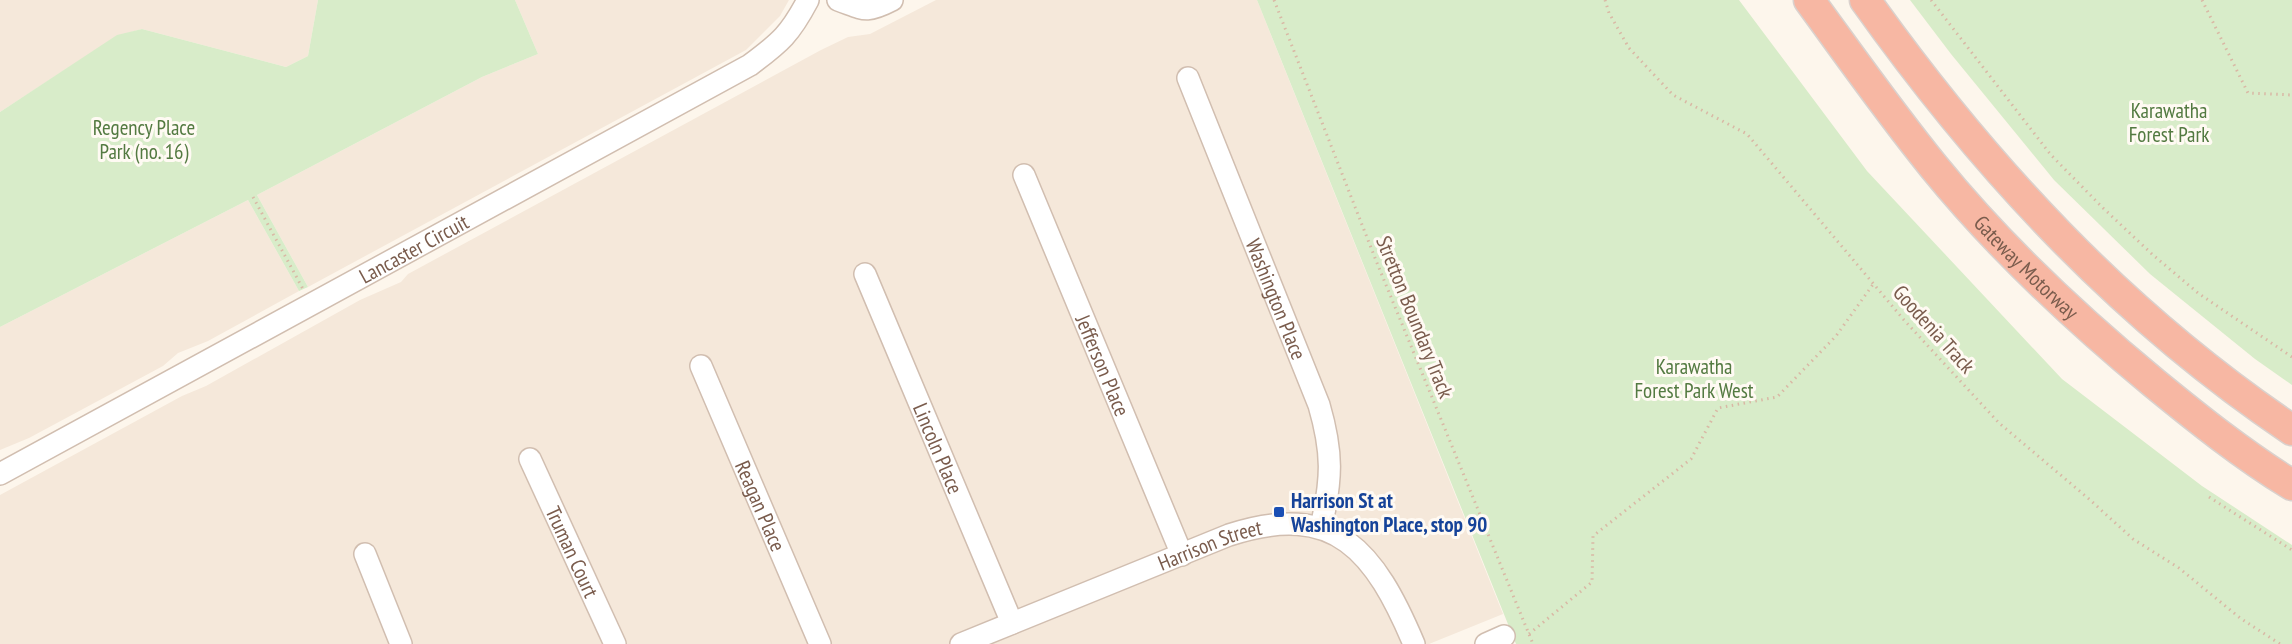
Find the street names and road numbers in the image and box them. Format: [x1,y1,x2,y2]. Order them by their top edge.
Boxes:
street label: Lancaster Circuit [354,208,473,289]
street label: Gateway Motorway [1968,209,2085,325]
street label: Stretton Boundary Track [1370,232,1460,402]
street label: Washington Place [1240,234,1313,363]
street label: Goodenia Track [1887,279,1981,379]
street label: Jefferson Place [1070,310,1136,420]
street label: Lincoln Place [907,399,969,498]
street label: Reagan Place [729,456,792,555]
street label: Truman Court [540,502,605,602]
street label: Harrison Street [1154,513,1264,576]

